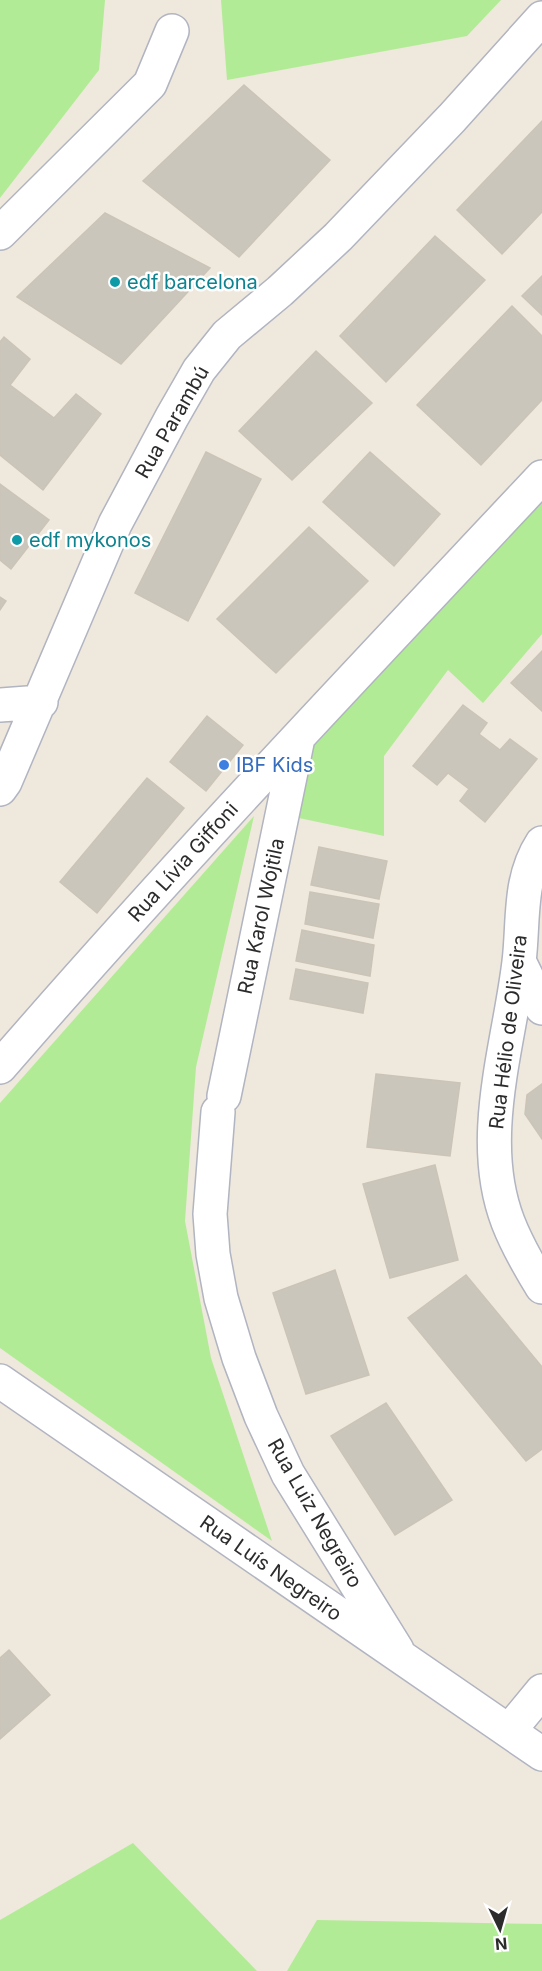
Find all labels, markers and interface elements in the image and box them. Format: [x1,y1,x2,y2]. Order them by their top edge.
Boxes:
place label: edf barcelona [127,270,258,294]
marker: edf barcelona [108,275,122,289]
street label: Rua Parambú [130,361,214,483]
place label: edf mykonos [29,528,151,552]
marker: edf mykonos [10,533,24,547]
place label: IBF Kids [236,753,313,777]
marker: IBF Kids [217,758,231,772]
street label: Rua Lívia Giffoni [123,797,243,927]
street label: Rua Karol Wojtila [233,836,289,996]
street label: Rua Hélio de Oliveira [484,933,532,1131]
street label: Rua Luiz Negreiro [263,1434,367,1592]
street label: Rua Luís Negreiro [195,1510,347,1626]
north arrow [470,1899,530,1959]
text: N [494,1933,508,1954]

